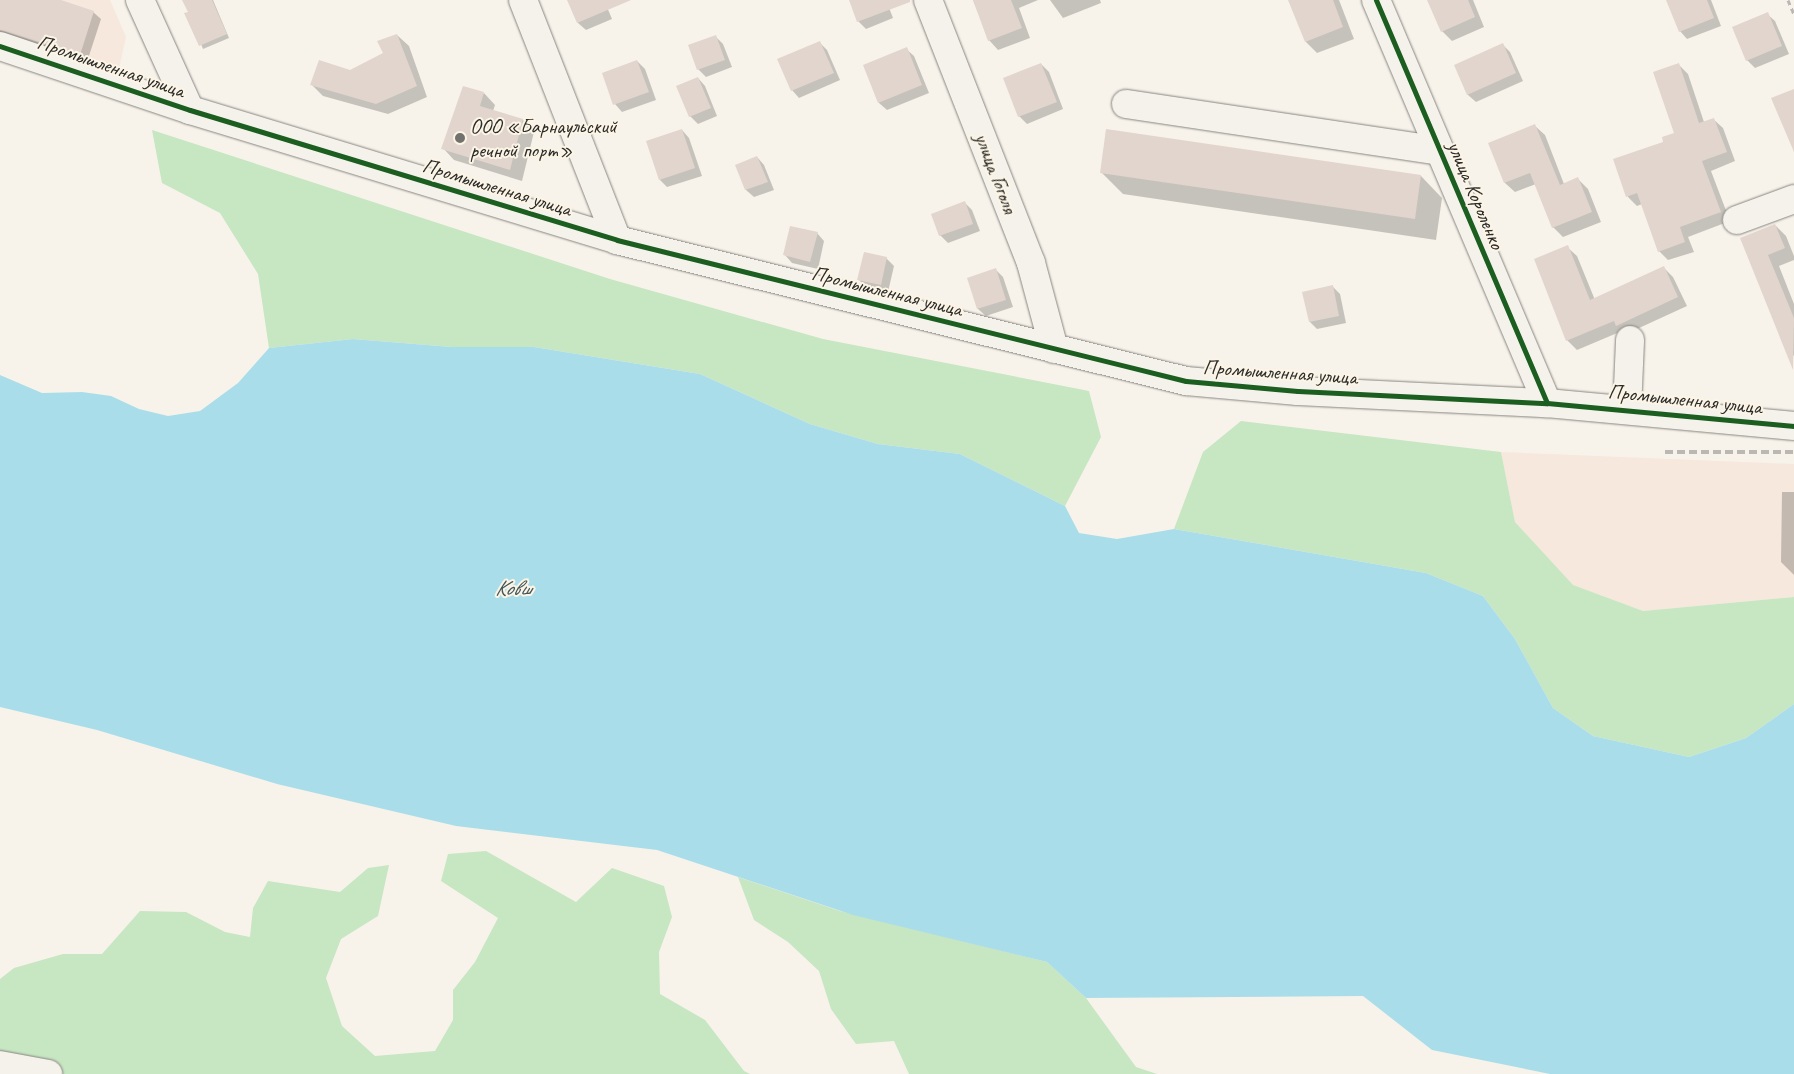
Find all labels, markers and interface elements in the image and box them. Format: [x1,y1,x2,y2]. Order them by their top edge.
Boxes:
street label: Промышленная улица [34,29,188,103]
place label: ООО «Барнаульский речной порт» [470,113,617,163]
street label: улица Гоголя [969,130,1023,216]
marker: ООО «Барнаульский речной порт» [454,132,466,144]
street label: улица Короленко [1442,138,1510,252]
street label: Промышленная улица [419,152,575,222]
street label: Промышленная улица [809,260,965,322]
street label: Промышленная улица [1202,354,1358,390]
street label: Промышленная улица [1607,378,1763,420]
water label: Ковш [495,576,531,602]

